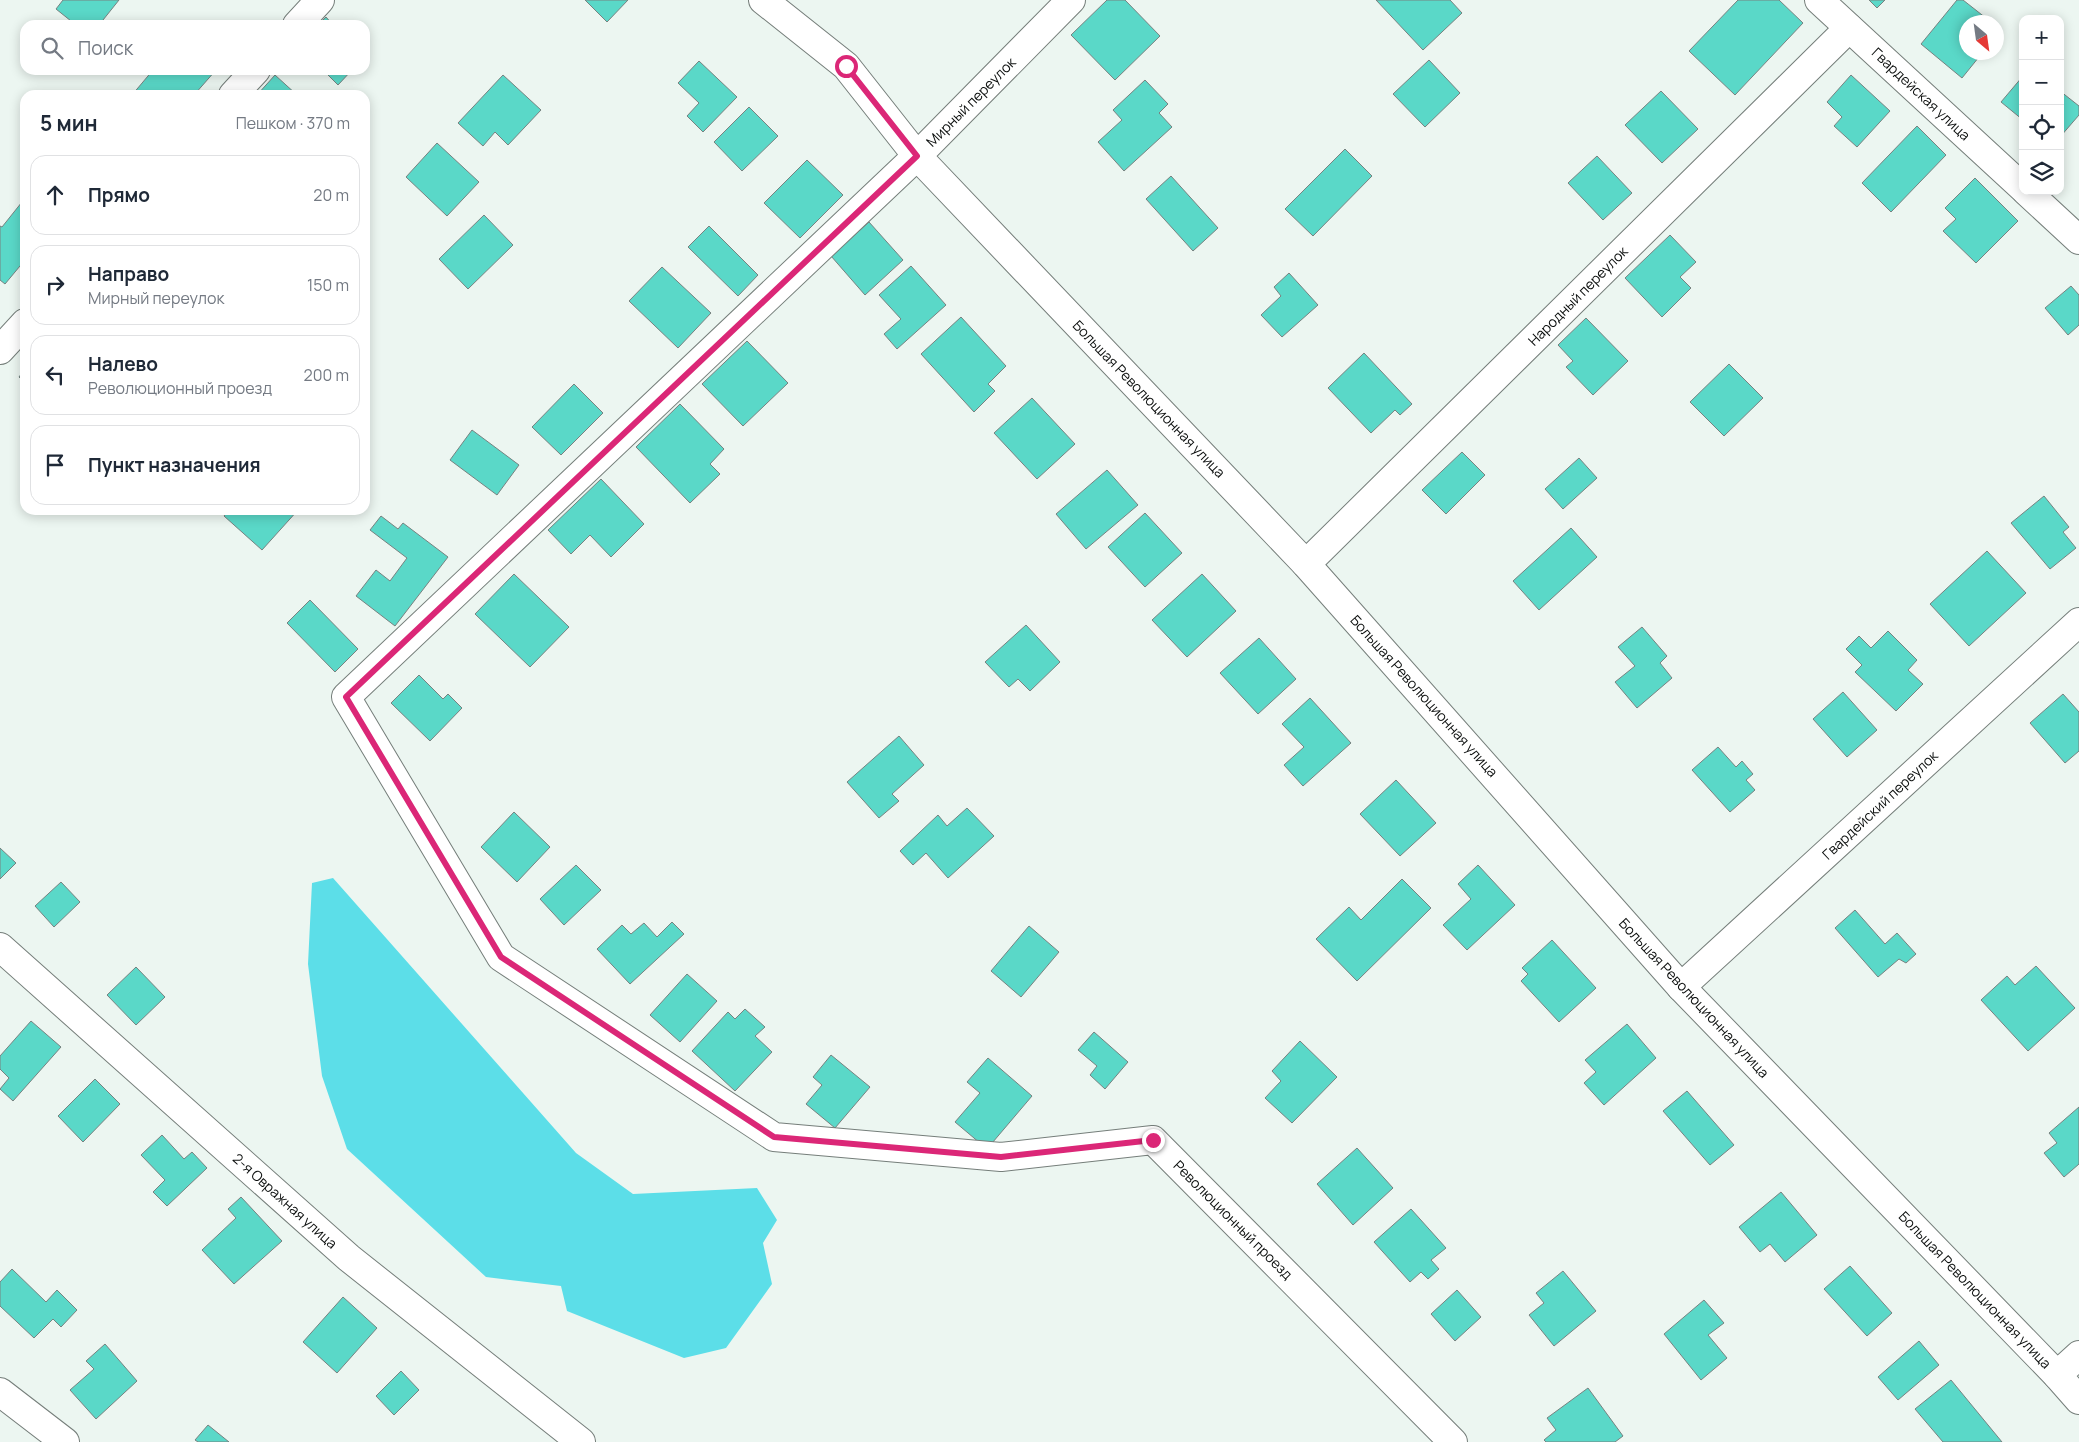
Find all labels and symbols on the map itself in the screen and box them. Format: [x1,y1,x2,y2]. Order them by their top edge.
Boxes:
north arrow [1959,15,2004,60]
street label: Гвардейская улица [1868,43,1975,144]
street label: Мирный переулок [922,52,1020,151]
route start [835,55,858,78]
street label: Народный переулок [1524,241,1632,350]
street label: Большая Революционная улица [1069,316,1230,481]
street label: Большая Революционная улица [1346,611,1502,781]
street label: Гвардейский переулок [1818,745,1942,863]
street label: Большая Революционная улица [1615,914,1774,1082]
route end [1142,1129,1165,1152]
street label: 2-я Овражная улица [229,1149,341,1253]
street label: Революционный проезд [1170,1156,1297,1283]
street label: Большая Революционная улица [1895,1207,2056,1372]

